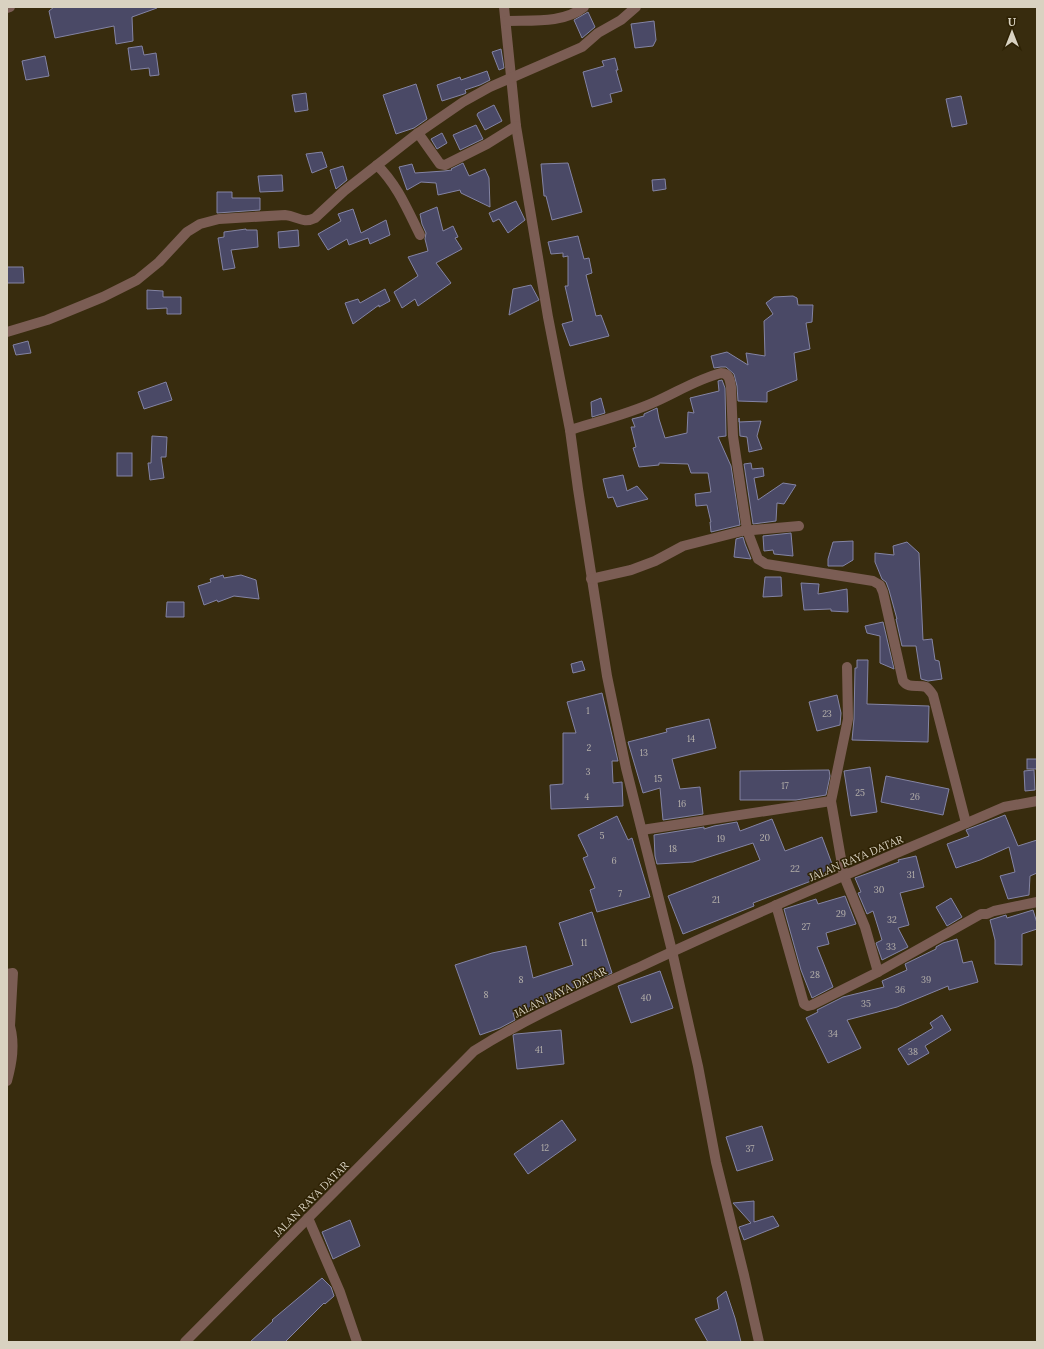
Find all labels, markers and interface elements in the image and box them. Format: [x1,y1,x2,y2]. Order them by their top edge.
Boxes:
north arrow [992,12,1032,52]
text: U [1008,15,1017,29]
house number: 1 [586,705,590,716]
house number: 23 [822,708,832,719]
house number: 14 [687,733,695,744]
house number: 2 [587,742,592,753]
house number: 13 [640,747,648,758]
house number: 3 [585,766,591,777]
house number: 15 [654,773,662,784]
house number: 17 [781,780,789,791]
house number: 25 [855,787,865,798]
house number: 4 [585,791,590,802]
house number: 26 [910,791,920,802]
house number: 16 [678,798,686,809]
house number: 5 [600,830,605,841]
house number: 20 [760,832,771,843]
street label: JALAN RAYA DATAR [806,832,905,885]
house number: 19 [717,833,725,844]
house number: 18 [669,843,677,854]
house number: 6 [611,855,617,866]
house number: 22 [790,863,800,874]
house number: 31 [907,869,915,880]
house number: 30 [874,884,885,895]
house number: 7 [618,888,622,899]
house number: 21 [712,894,720,905]
house number: 29 [836,908,846,919]
house number: 32 [887,914,897,925]
house number: 27 [802,921,810,932]
house number: 11 [581,937,587,948]
house number: 33 [886,941,896,952]
street label: JALAN RAYA DATAR [511,964,609,1021]
house number: 28 [810,969,820,980]
house number: 8 [518,974,524,985]
house number: 39 [921,974,931,985]
house number: 36 [895,984,905,995]
house number: 8 [483,989,489,1000]
house number: 40 [641,992,652,1003]
house number: 35 [861,998,871,1009]
house number: 34 [828,1028,838,1039]
house number: 41 [535,1044,543,1055]
house number: 38 [908,1046,918,1057]
house number: 12 [541,1142,549,1153]
house number: 37 [746,1143,754,1154]
street label: JALAN RAYA DATAR [270,1158,352,1240]

